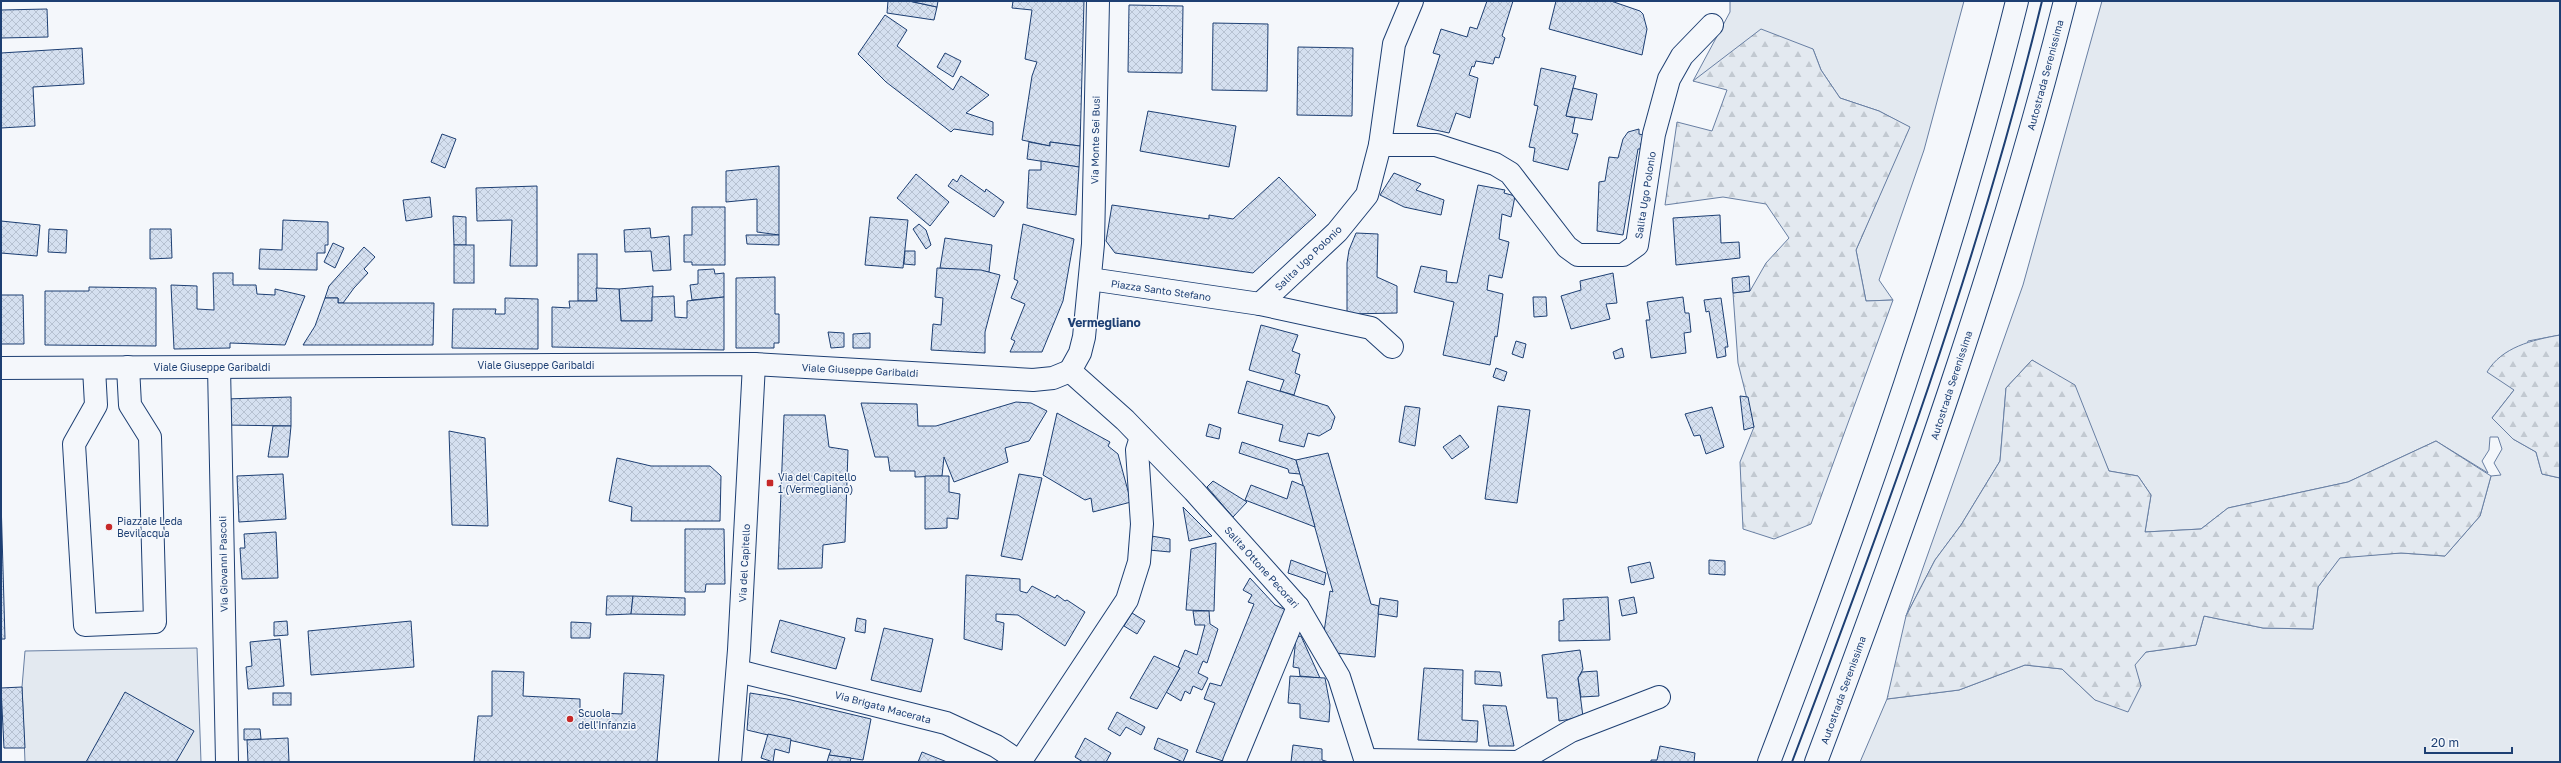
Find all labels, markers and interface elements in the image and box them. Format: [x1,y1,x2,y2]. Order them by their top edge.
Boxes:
street label: Autostrada Serenissima [2024,18,2066,132]
street label: Via Monte Sei Busi [1088,96,1102,184]
street label: Salita Ugo Polonio [1632,150,1658,240]
street label: Salita Ugo Polonio [1272,223,1344,293]
street label: Piazza Santo Stefano [1110,277,1212,303]
district label: Vermegliano [1067,315,1141,330]
street label: Autostrada Serenissima [1928,329,1974,441]
street label: Viale Giuseppe Garibaldi [478,359,594,371]
street label: Viale Giuseppe Garibaldi [154,361,270,373]
street label: Viale Giuseppe Garibaldi [801,361,919,379]
place label: Via del Capitello 1 (Vermegliano) [778,471,857,495]
marker: Via del Capitello 1 (Vermegliano) [765,478,775,488]
place label: Piazzale Leda Bevilacqua [117,515,182,539]
street label: Via Giovanni Pascoli [216,516,230,612]
marker: Piazzale Leda Bevilacqua [104,522,114,532]
street label: Via del Capitello [736,523,752,603]
street label: Salita Ottone Pecorari [1222,524,1302,610]
street label: Autostrada Serenissima [1818,634,1868,746]
street label: Via Brigata Macerata [834,688,932,726]
place label: Scuola dell'Infanzia [578,707,636,731]
marker: Scuola dell'Infanzia [565,714,575,724]
scale bar [2425,729,2512,755]
text: 20 m [2431,735,2459,750]

